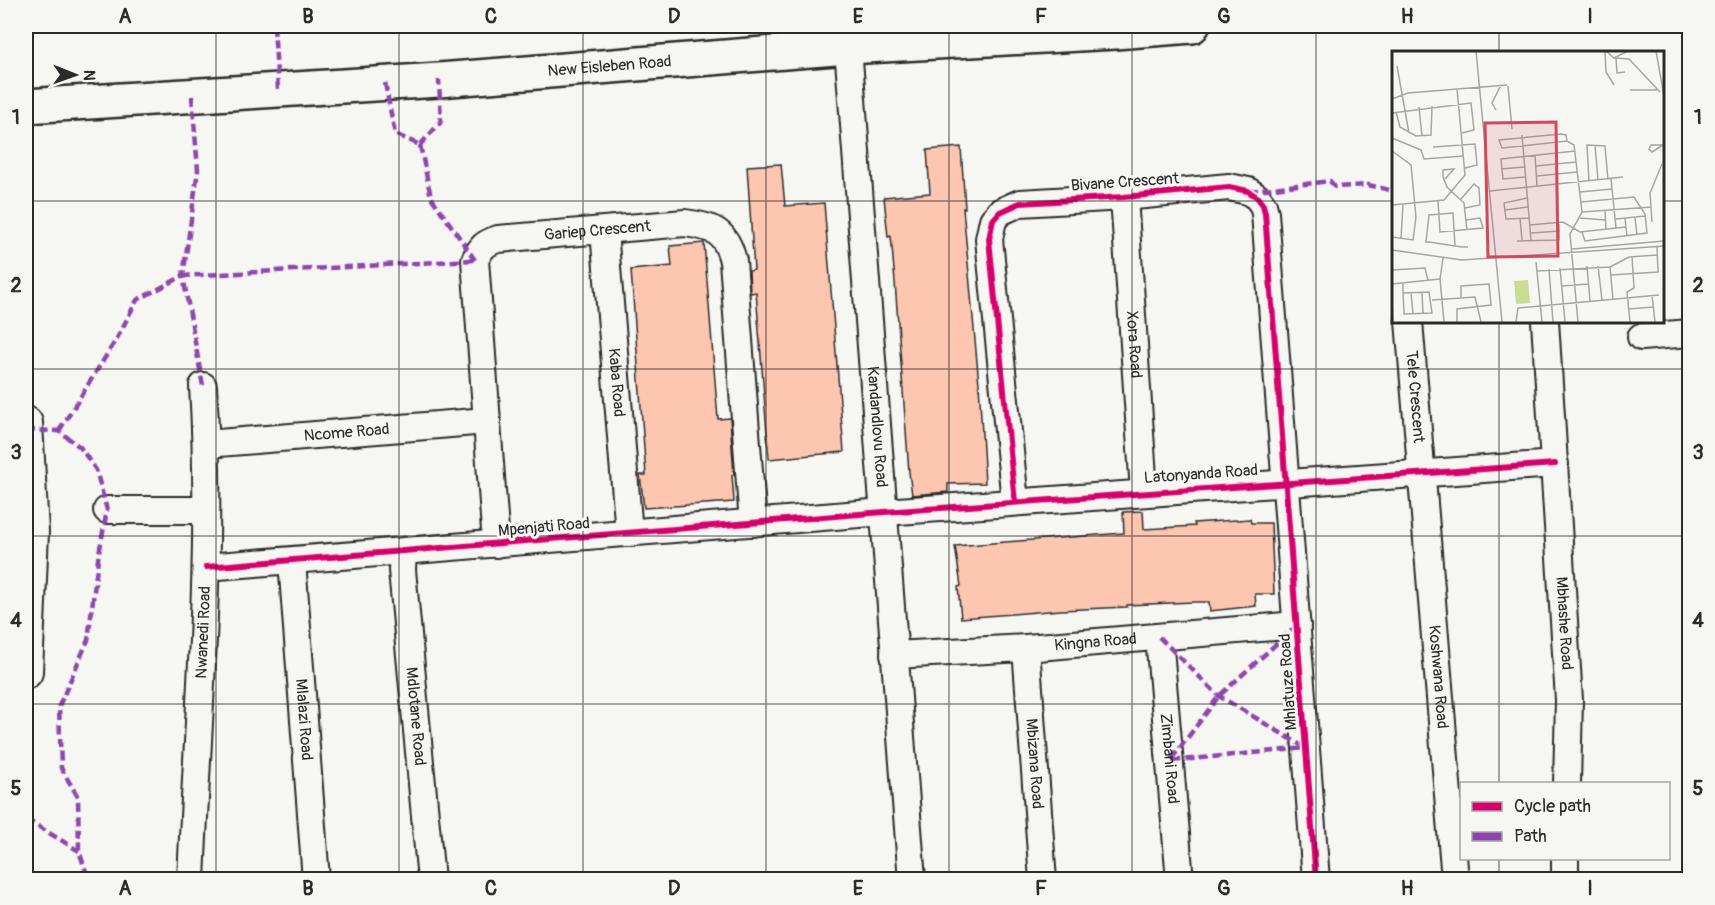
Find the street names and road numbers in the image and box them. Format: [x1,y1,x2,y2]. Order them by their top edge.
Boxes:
street label: New Eisleben Road [547,51,672,81]
street label: Bivane Crescent [1070,168,1180,196]
street label: Gariep Crescent [543,216,652,245]
street label: Xora Road [1122,310,1146,379]
street label: Kaba Road [604,347,629,418]
street label: Tele Crescent [1401,350,1429,444]
street label: Kandandlovu Road [863,365,892,488]
street label: Ncome Road [303,419,390,446]
street label: Latonyanda Road [1143,460,1259,488]
street label: Mpenjati Road [497,513,591,541]
street label: Mbhashe Road [1551,576,1577,671]
street label: Nwanedi Road [191,586,215,679]
street label: Koshwana Road [1424,624,1453,729]
street label: Kingna Road [1054,629,1138,656]
street label: Mhlatuze Road [1275,633,1301,731]
street label: Mdlotane Road [401,666,430,766]
street label: Mlalazi Road [291,678,317,761]
street label: Zimbani Road [1156,712,1183,805]
street label: Mbizana Road [1021,718,1048,810]

